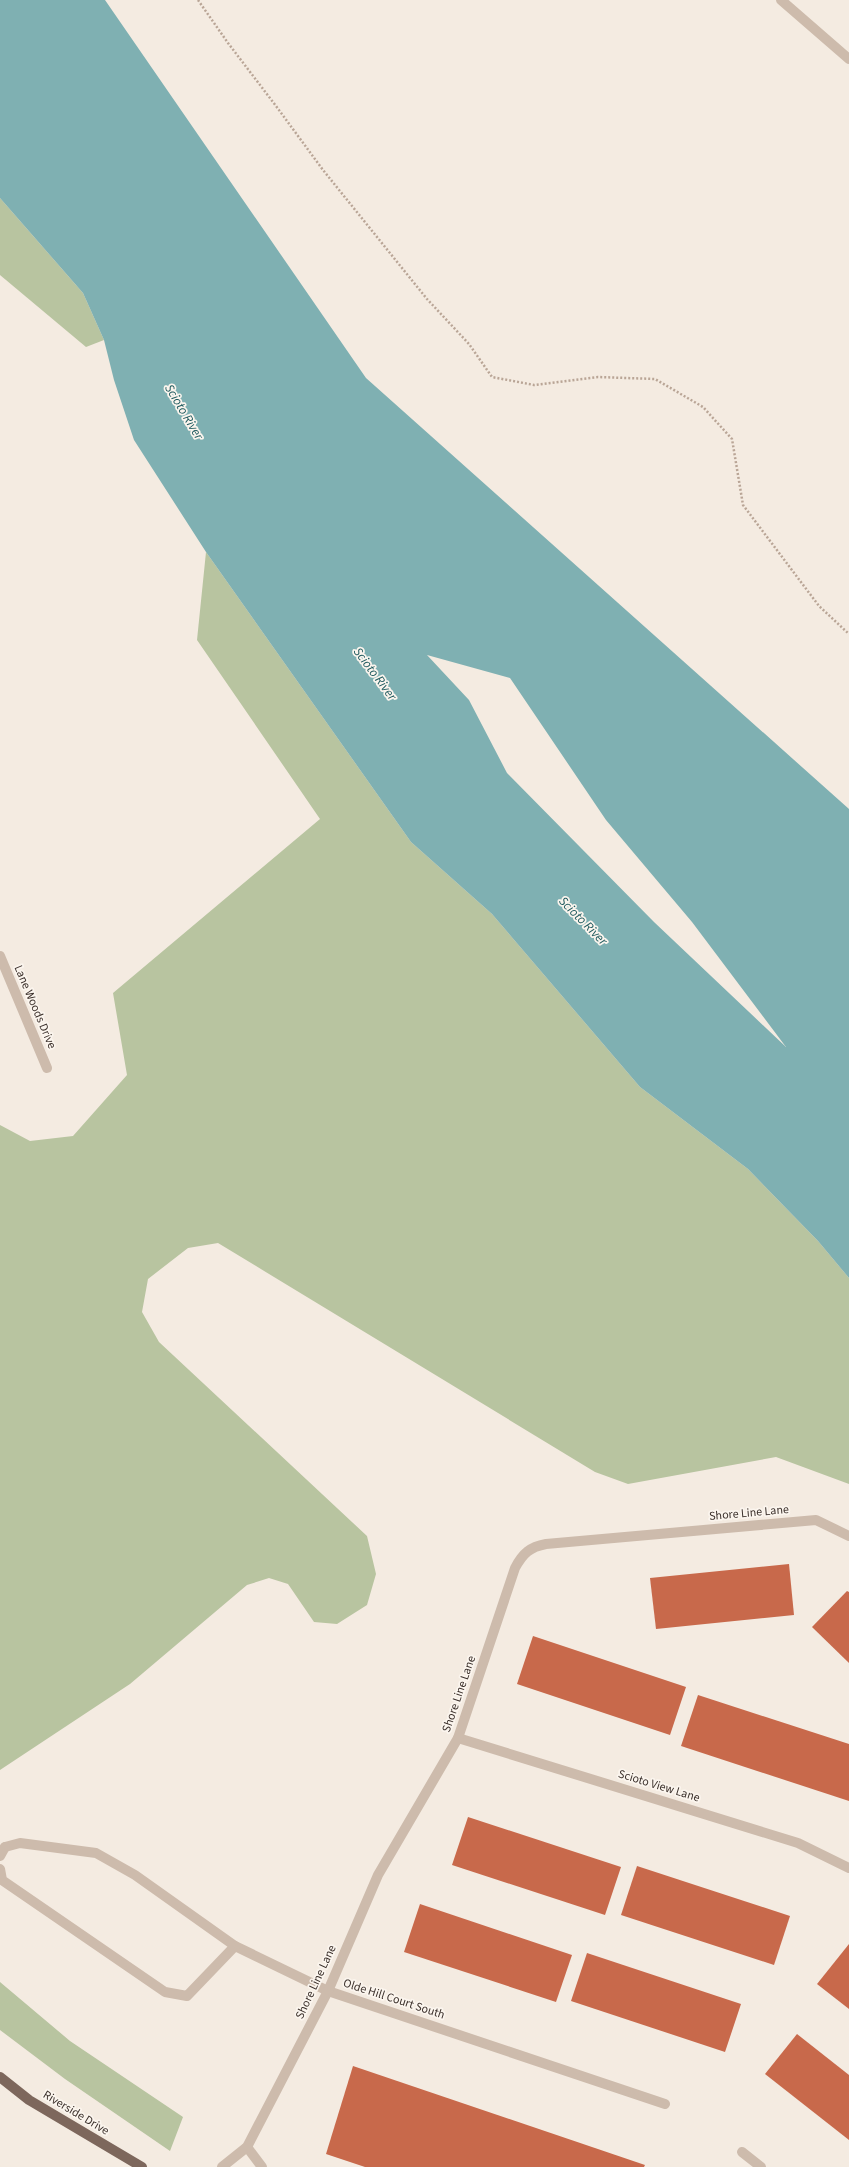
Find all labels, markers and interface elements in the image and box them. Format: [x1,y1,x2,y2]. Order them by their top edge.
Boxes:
water label: Scioto River [160,381,208,444]
water label: Scioto River [349,644,401,705]
water label: Scioto River [555,893,612,950]
street label: Lane Woods Drive [10,963,60,1051]
street label: Shore Line Lane [708,1501,790,1525]
street label: Shore Line Lane [438,1653,480,1735]
street label: Scioto View Lane [616,1766,702,1806]
street label: Shore Line Lane [291,1942,341,2022]
street label: Olde Hill Court South [341,1975,447,2023]
street label: Riverside Drive [40,2087,112,2139]

